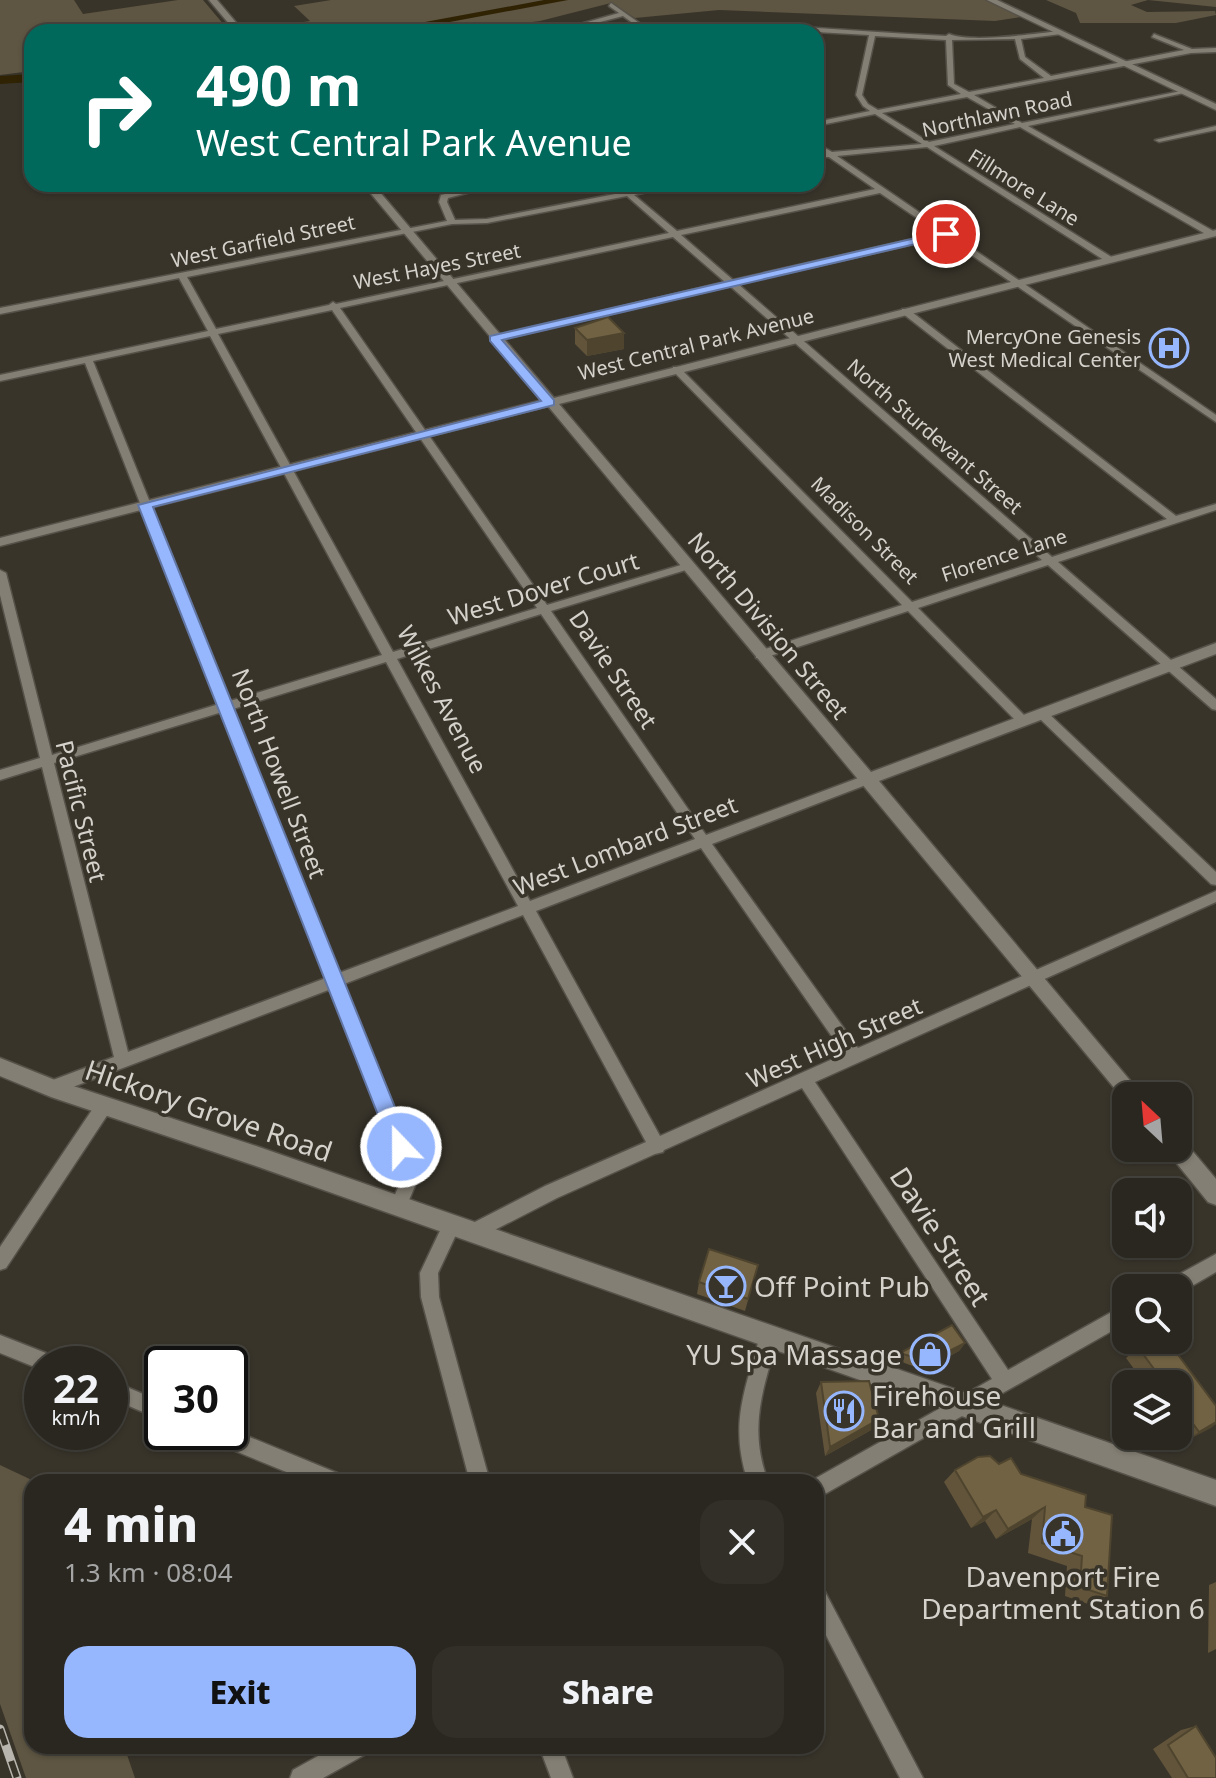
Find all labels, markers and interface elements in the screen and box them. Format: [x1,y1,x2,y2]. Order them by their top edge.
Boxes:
text: 490 m [196,46,361,122]
icon: right [64,56,168,160]
street label: Northlawn Road [919,85,1075,143]
text: West Central Park Avenue [196,118,632,167]
street label: Fillmore Lane [963,142,1085,232]
pin [912,200,980,268]
street label: West Garfield Street [169,208,357,274]
icon: arrive [924,212,968,256]
street label: West Hayes Street [351,237,523,295]
street label: West Central Park Avenue [575,302,817,386]
place label: MercyOne Genesis West Medical Center [948,323,1141,373]
hospital icon: MercyOne Genesis West Medical Center [1148,327,1190,369]
street label: North Sturdevant Street [842,352,1028,520]
street label: Madison Street [805,470,925,590]
street label: Florence Lane [938,522,1070,588]
street label: North Division Street [681,524,857,726]
street label: West Dover Court [443,543,643,633]
street label: Davie Street [562,603,666,735]
street label: Wilkes Avenue [390,619,496,779]
street label: North Howell Street [225,663,335,883]
street label: Pacific Street [48,737,116,886]
street label: West Lombard Street [508,787,742,903]
street label: West High Street [741,988,927,1095]
street label: Hickory Grove Road [80,1050,338,1170]
north arrow [1112,1082,1192,1162]
map controls [1112,1082,1192,1450]
position arrow [359,1105,443,1189]
street label: Davie Street [882,1159,1000,1313]
button: sound [1112,1178,1192,1258]
bar icon: Off Point Pub [705,1265,747,1307]
place label: Off Point Pub [754,1267,930,1305]
button: search [1112,1274,1192,1354]
shop icon: YU Spa Massage [909,1333,951,1375]
place label: YU Spa Massage [686,1335,902,1373]
speed limit sign: 30 [144,1346,248,1450]
text: 22 [53,1360,99,1415]
button: layers [1112,1370,1192,1450]
place label: Firehouse Bar and Grill [872,1376,1036,1446]
restaurant icon: Firehouse Bar and Grill [823,1390,865,1432]
text: km/h [51,1404,101,1431]
text: 4 min [64,1491,198,1556]
button: close [700,1500,784,1584]
public building icon: Davenport Fire Department Station 6 [1042,1513,1084,1555]
text: 1.3 km · 08:04 [64,1554,233,1590]
place label: Davenport Fire Department Station 6 [921,1557,1205,1627]
button: Exit [64,1646,416,1738]
button: Share [432,1646,784,1738]

